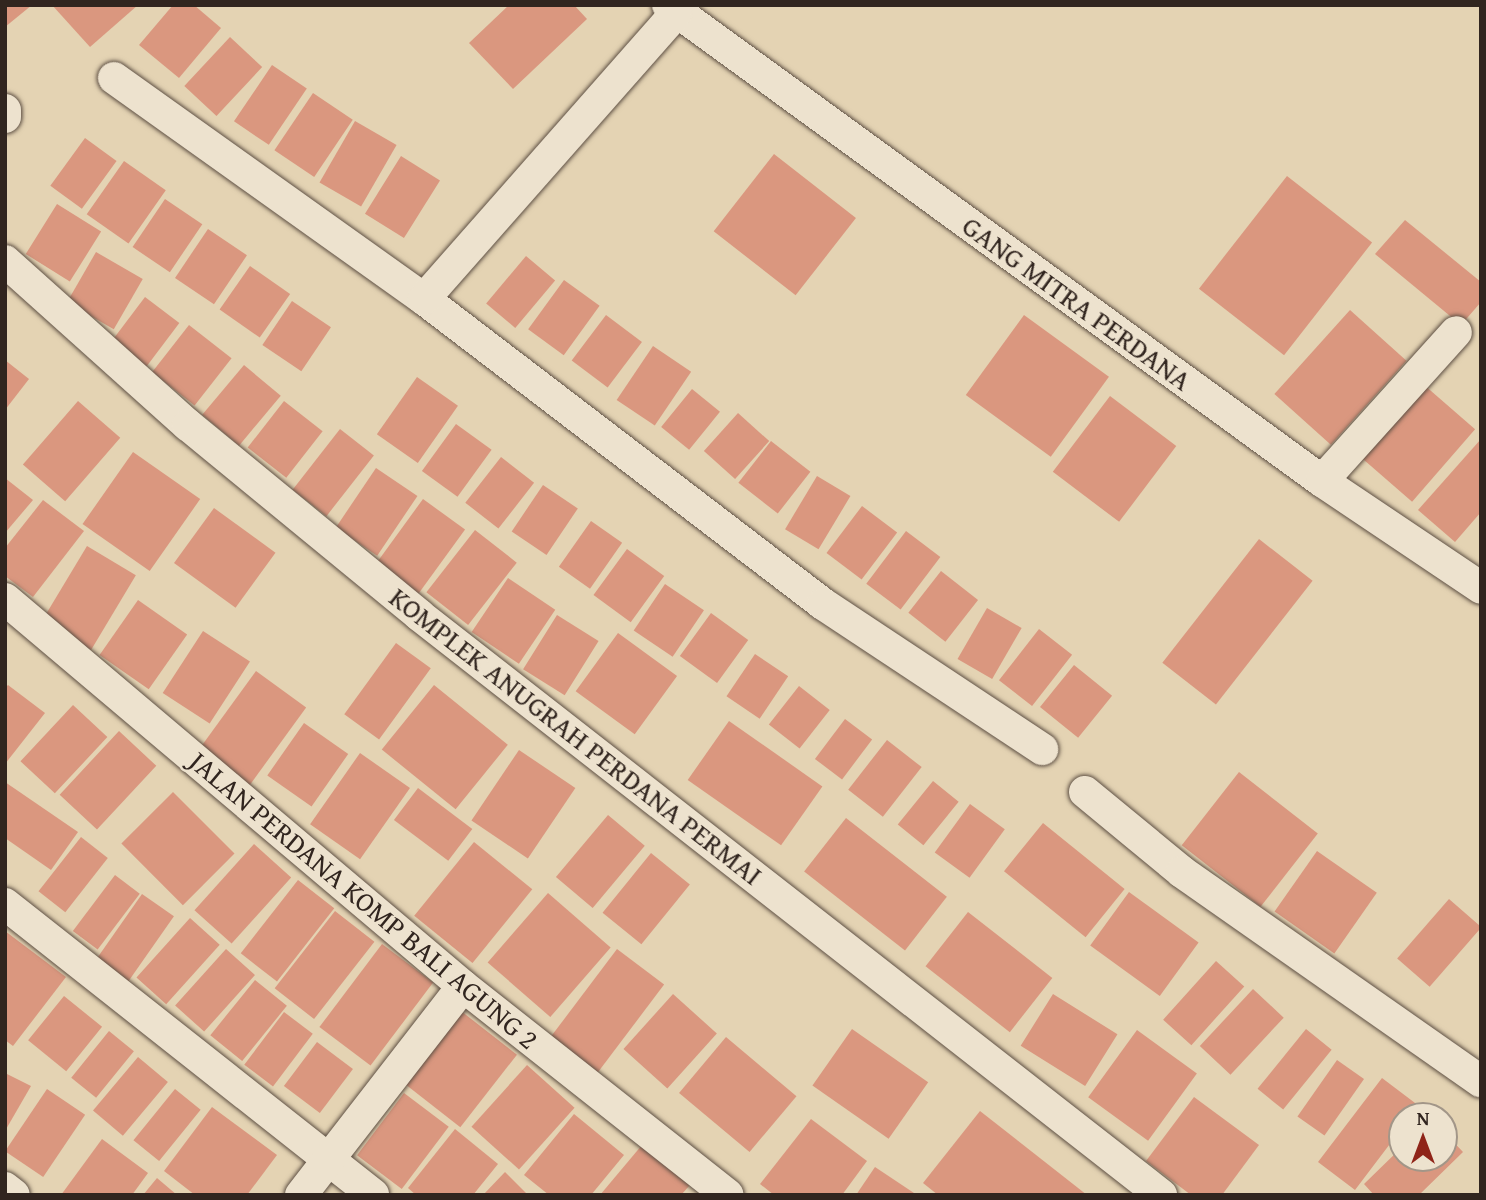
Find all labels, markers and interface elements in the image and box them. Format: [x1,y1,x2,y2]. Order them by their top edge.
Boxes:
street label: GANG MITRA PERDANA [956,209,1198,397]
street label: KOMPLEK ANUGRAH PERDANA PERMAI [383,580,769,892]
street label: JALAN PERDANA KOMP BALI AGUNG 2 [183,744,545,1056]
north arrow [1388,1102,1458,1172]
text: N [1417,1104,1429,1132]

